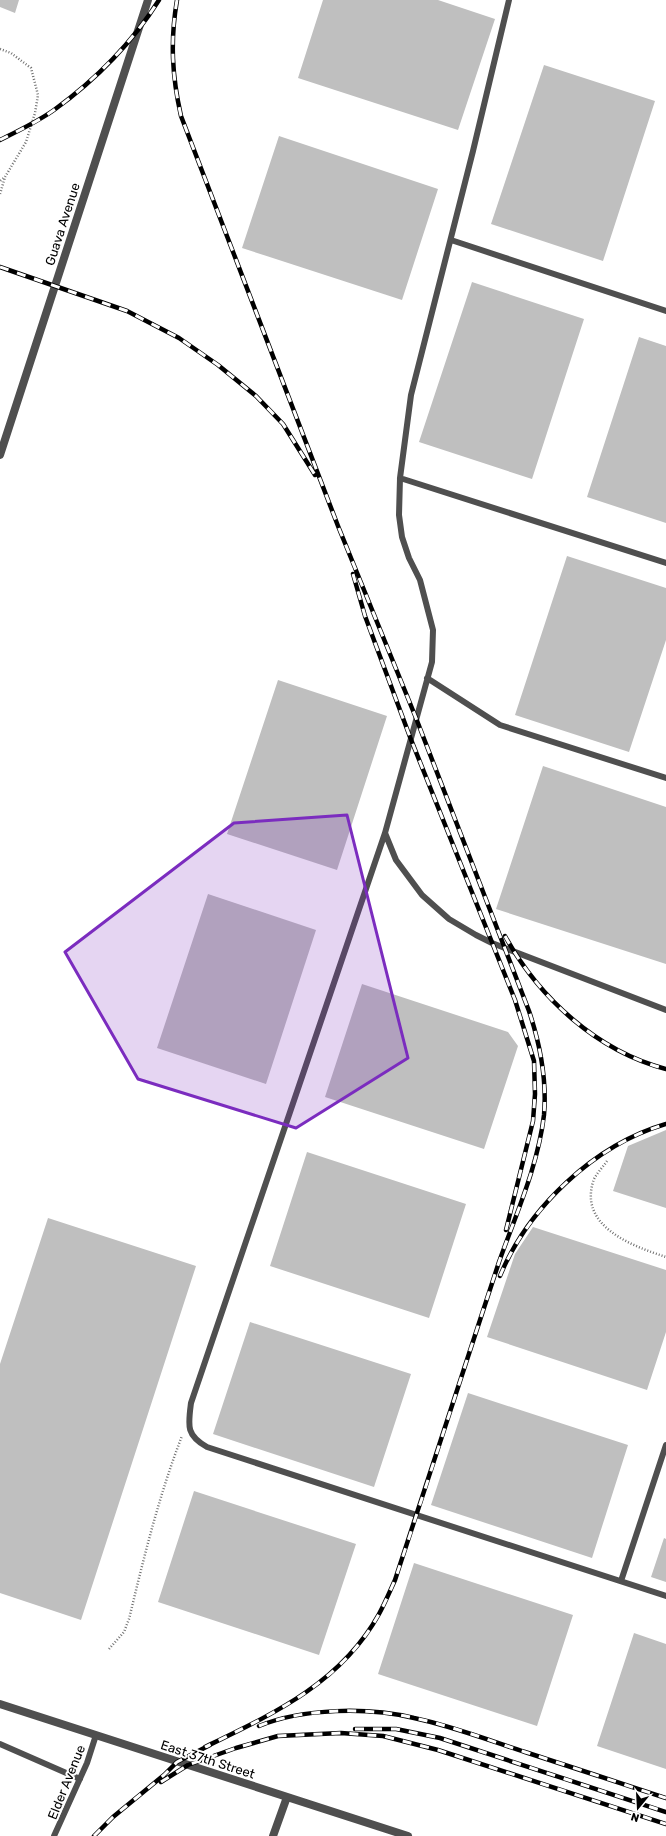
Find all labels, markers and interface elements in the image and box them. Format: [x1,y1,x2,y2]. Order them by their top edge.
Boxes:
street label: Guava Avenue [42,181,83,267]
street label: East 37th Street [159,1737,257,1782]
street label: Elder Avenue [45,1743,88,1822]
north arrow [618,1788,658,1828]
text: N [629,1810,641,1824]

